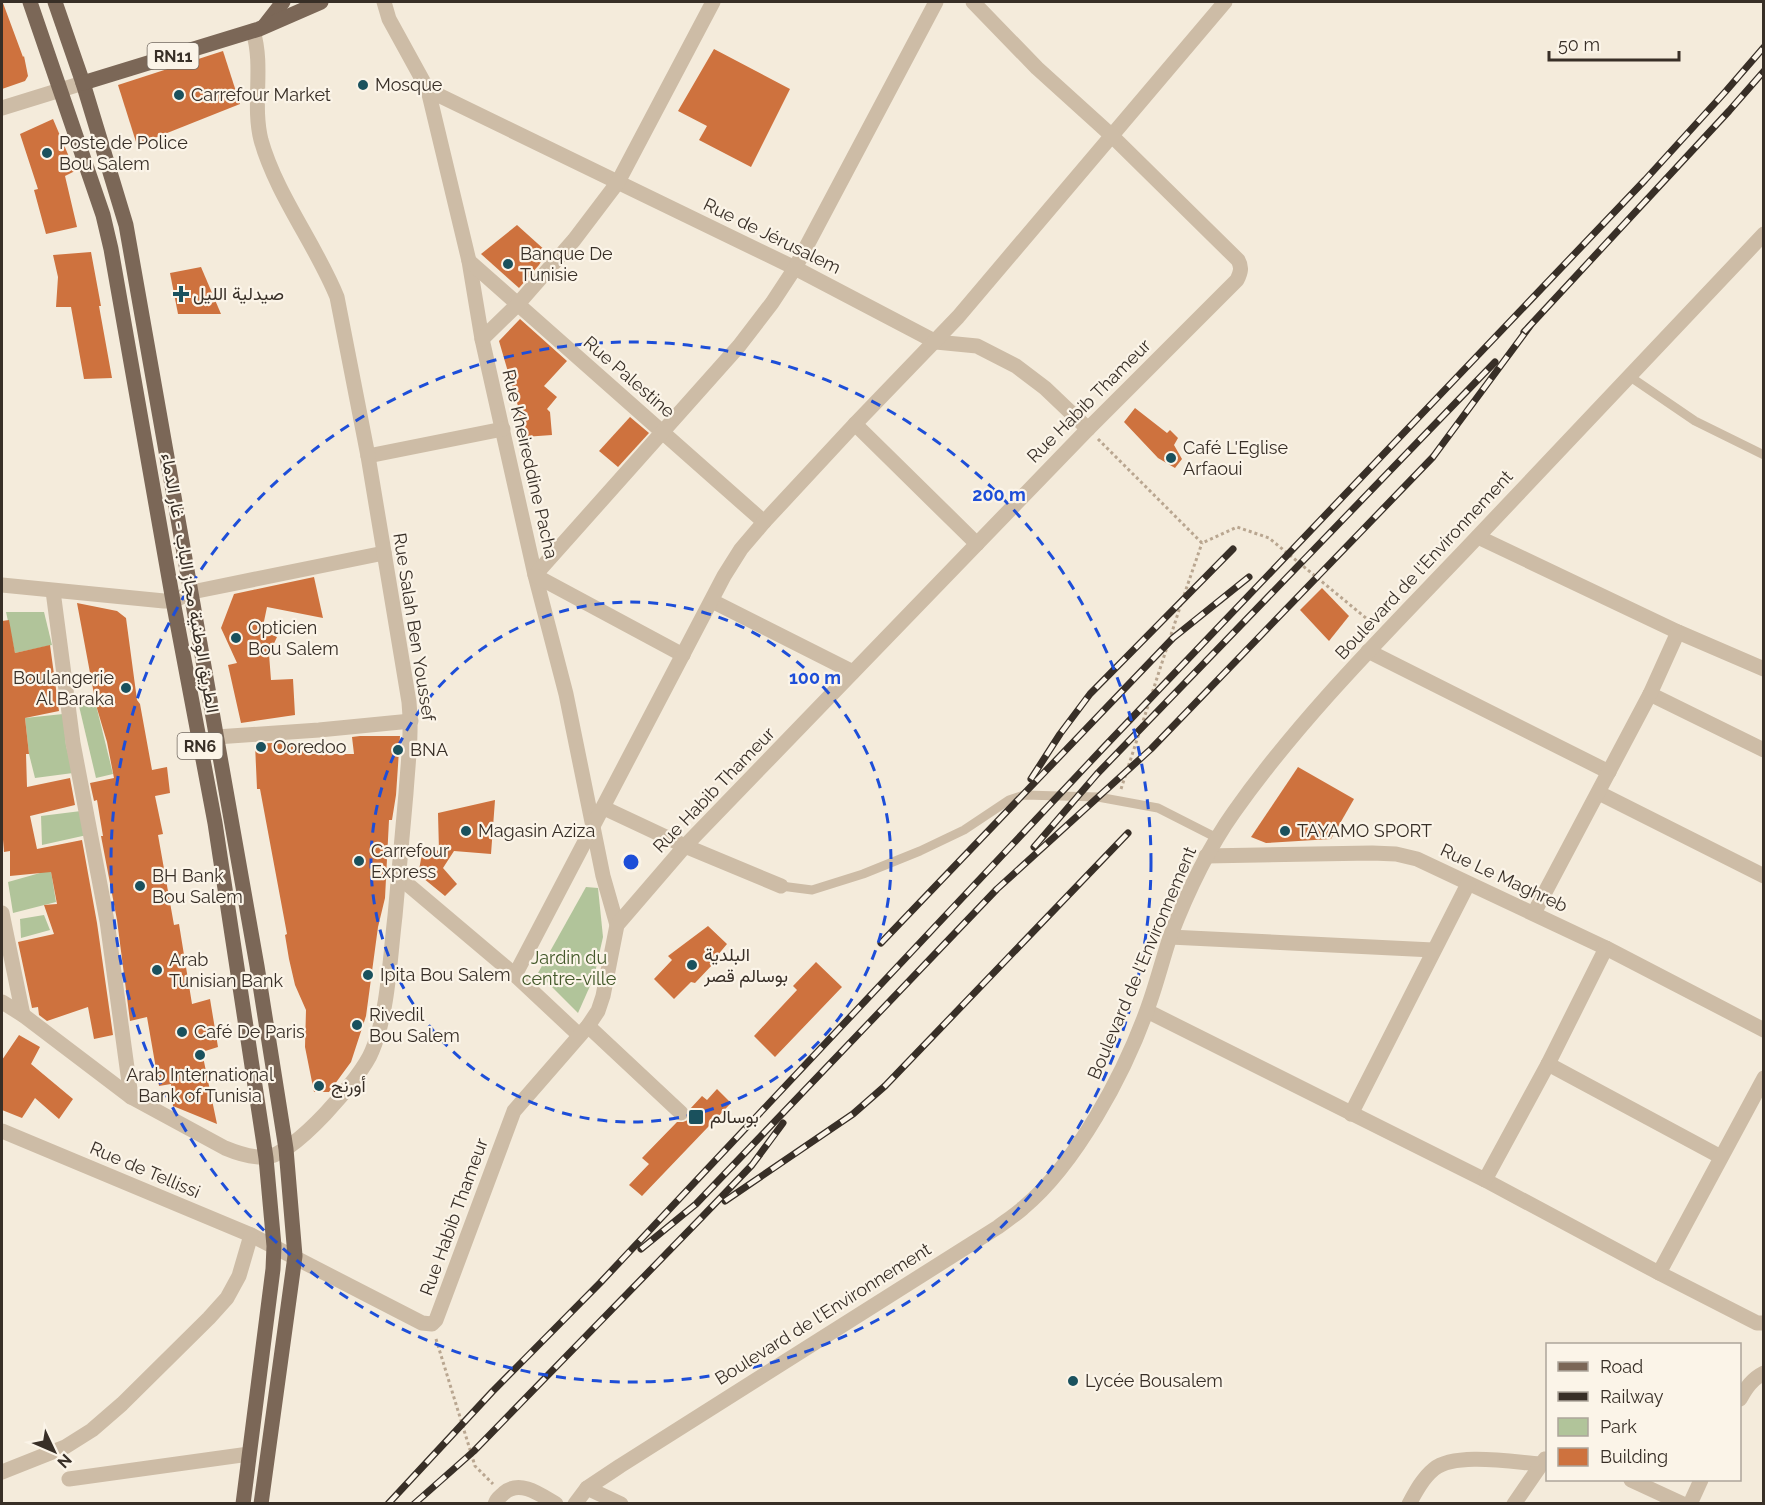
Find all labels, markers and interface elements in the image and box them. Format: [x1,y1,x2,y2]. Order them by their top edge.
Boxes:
scale bar [1549,24,1680,62]
text: 50 m [1558,34,1600,55]
road number: RN11 [148,43,198,69]
place label: Mosque [375,74,443,95]
marker: Mosque [356,78,370,92]
place label: Carrefour Market [191,84,331,105]
marker: Carrefour Market [172,88,186,102]
place label: Poste de Police Bou Salem [59,132,188,174]
marker: Poste de Police Bou Salem [40,146,54,160]
street label: Rue de Jérusalem [700,193,844,278]
place label: Banque De Tunisie [520,243,613,285]
marker: Banque De Tunisie [501,257,515,271]
place label: صيدلية الليل [193,283,284,305]
marker: صيدلية الليل [174,287,188,301]
street label: Rue Palestine [580,331,679,422]
street label: Rue Habib Thameur [1023,334,1155,467]
street label: Rue Kheireddine Pacha [498,367,563,561]
place label: Café L'Eglise Arfaoui [1183,437,1288,479]
street label: الطريق الوطنية مجاز الباب - غار الدماء [156,451,224,715]
marker: Café L'Eglise Arfaoui [1164,451,1178,465]
street label: Boulevard de l'Environnement [1330,466,1517,663]
text: 200 m [972,484,1026,505]
street label: Rue Salah Ben Youssef [389,531,440,724]
place label: Opticien Bou Salem [248,617,339,659]
marker: Opticien Bou Salem [229,631,243,645]
place label: Boulangerie Al Baraka [13,667,114,709]
text: 100 m [789,667,841,688]
marker: Boulangerie Al Baraka [119,681,133,695]
street label: Rue Habib Thameur [648,722,779,857]
road number: RN6 [178,733,222,759]
place label: Ooredoo [273,736,347,757]
place label: BNA [410,739,448,760]
marker: Ooredoo [254,740,268,754]
marker: BNA [391,743,405,757]
place label: Magasin Aziza [478,820,595,841]
place label: TAYAMO SPORT [1297,820,1432,841]
marker: Magasin Aziza [459,824,473,838]
marker: TAYAMO SPORT [1278,824,1292,838]
street label: Rue Le Maghreb [1437,839,1571,916]
place label: Carrefour Express [371,840,450,882]
street label: Boulevard de l'Environnement [1083,843,1200,1082]
centre of rings [621,852,641,872]
marker: Carrefour Express [352,854,366,868]
place label: BH Bank Bou Salem [152,865,243,907]
marker: BH Bank Bou Salem [133,879,147,893]
place label: البلدية بوسالم قصر [703,944,788,988]
park label: Jardin du centre-ville [522,947,617,989]
place label: Arab Tunisian Bank [169,949,283,991]
marker: البلدية بوسالم قصر [685,958,699,972]
marker: Arab Tunisian Bank [150,963,164,977]
place label: Ipita Bou Salem [380,964,511,985]
marker: Ipita Bou Salem [361,968,375,982]
place label: Rivedil Bou Salem [369,1004,460,1046]
marker: Rivedil Bou Salem [350,1018,364,1032]
place label: Café De Paris [194,1021,305,1042]
marker: Café De Paris [175,1025,189,1039]
marker: Arab International Bank of Tunisia [193,1048,207,1062]
place label: Arab International Bank of Tunisia [126,1064,274,1106]
place label: أورنج [331,1075,366,1098]
marker: أورنج [312,1079,326,1093]
place label: بوسالم [710,1106,759,1129]
marker: بوسالم [687,1108,705,1126]
street label: Rue Habib Thameur [415,1135,492,1298]
street label: Rue de Tellissi [87,1137,204,1202]
street label: Boulevard de l'Environnement [711,1238,935,1389]
legend [1546,1343,1741,1481]
text: Road [1600,1356,1643,1377]
place label: Lycée Bousalem [1085,1370,1223,1391]
marker: Lycée Bousalem [1066,1374,1080,1388]
text: Railway [1600,1386,1664,1407]
text: Park [1600,1416,1637,1437]
north arrow [24,1421,84,1481]
text: Building [1600,1446,1668,1467]
text: N [53,1450,76,1472]

